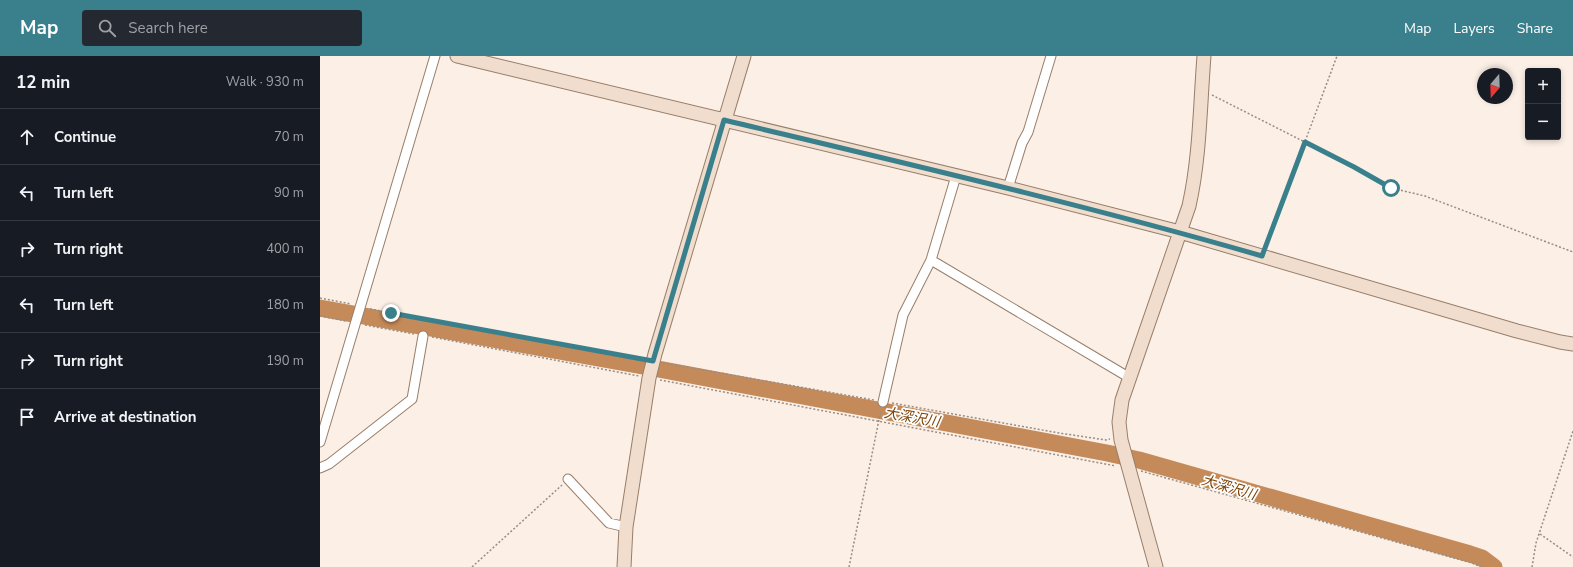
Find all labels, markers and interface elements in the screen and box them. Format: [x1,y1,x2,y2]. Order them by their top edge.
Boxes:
search box [82,10,362,46]
text: Map [20,15,58,41]
icon: search [96,17,118,39]
text: Search here [128,18,208,38]
text: Map [1404,19,1431,38]
text: Layers [1453,19,1495,38]
text: Share [1517,19,1553,38]
north arrow [1477,68,1513,104]
map controls [1525,68,1561,140]
button: + [1525,68,1561,104]
text: 12 min [16,71,70,94]
text: Walk · 930 m [226,73,304,91]
button: − [1525,104,1561,140]
icon: ahead [16,126,38,148]
text: Continue [54,127,116,147]
text: 70 m [274,128,304,146]
route start [1382,179,1400,197]
icon: left [16,182,38,204]
text: Turn left [54,183,113,203]
text: 90 m [274,184,304,202]
icon: right [16,238,38,260]
text: Turn right [54,239,123,259]
text: 400 m [266,240,304,258]
icon: left [16,294,38,316]
text: Turn left [54,295,113,315]
text: 180 m [266,296,304,314]
route end [382,304,400,322]
icon: right [16,350,38,372]
text: Turn right [54,351,123,371]
text: 190 m [266,352,304,370]
water label: 大深沢川 [883,403,943,432]
icon: arrive [16,406,38,428]
text: Arrive at destination [54,407,197,427]
water label: 大深沢川 [1199,471,1260,505]

